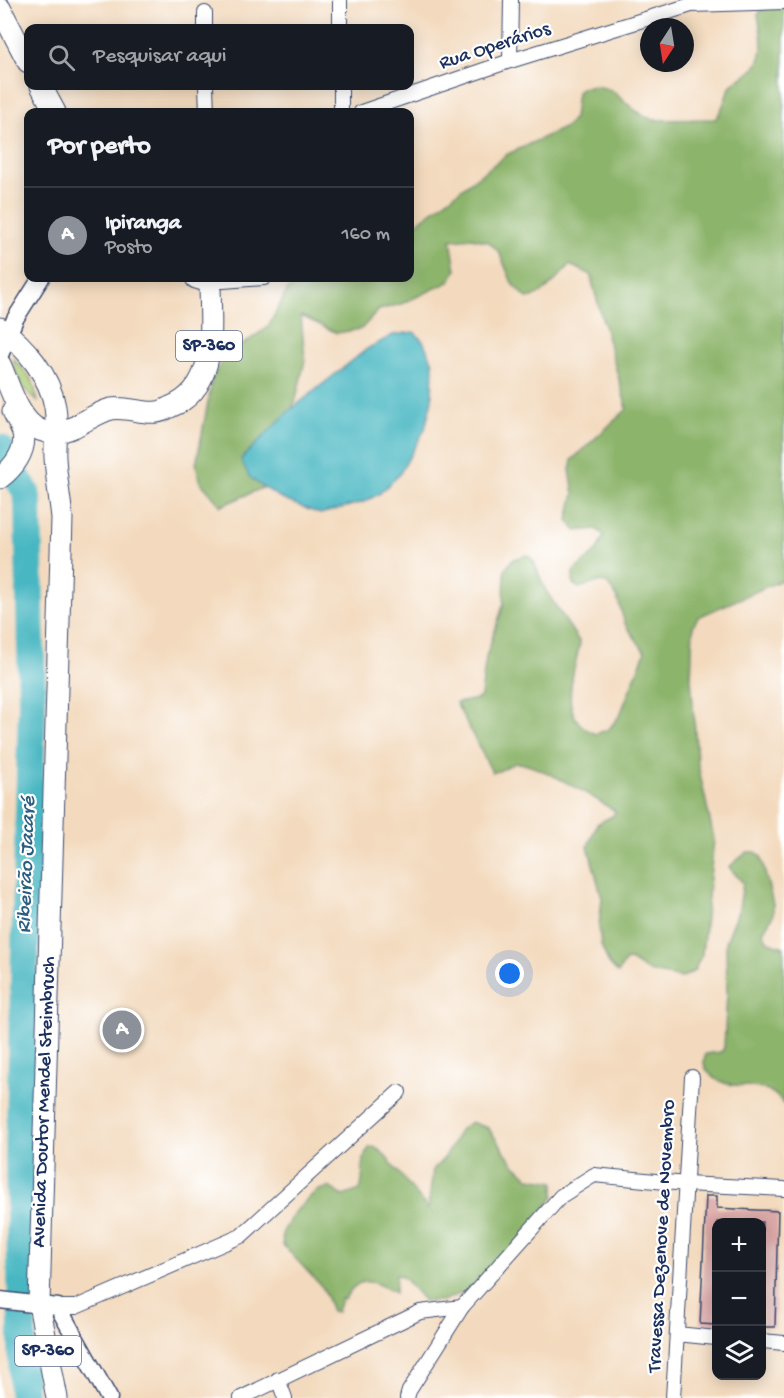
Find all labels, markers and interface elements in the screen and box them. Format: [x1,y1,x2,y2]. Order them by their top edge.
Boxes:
street label: Rua Operários [437,18,554,76]
north arrow [640,18,694,72]
search box [24,24,414,90]
icon: search [45,41,78,74]
text: Pesquisar aqui [93,44,227,70]
text: Por perto [48,132,151,163]
text: Ipiranga [105,211,181,237]
text: A [62,224,73,247]
text: 160 m [341,224,390,247]
text: Posto [105,237,152,260]
road number: SP-360 [176,331,242,361]
water label: Ribeirão Jacaré [13,795,43,934]
street label: Avenida Doutor Mendel Steimbruch [28,956,62,1248]
your location [495,959,524,988]
pin: A [102,1008,142,1052]
street label: Travessa Dezenove de Novembro [644,1099,682,1374]
map controls [712,1218,766,1380]
button: + [712,1218,766,1272]
button: − [712,1272,766,1326]
button: layers [712,1326,766,1380]
road number: SP-360 [15,1336,81,1366]

